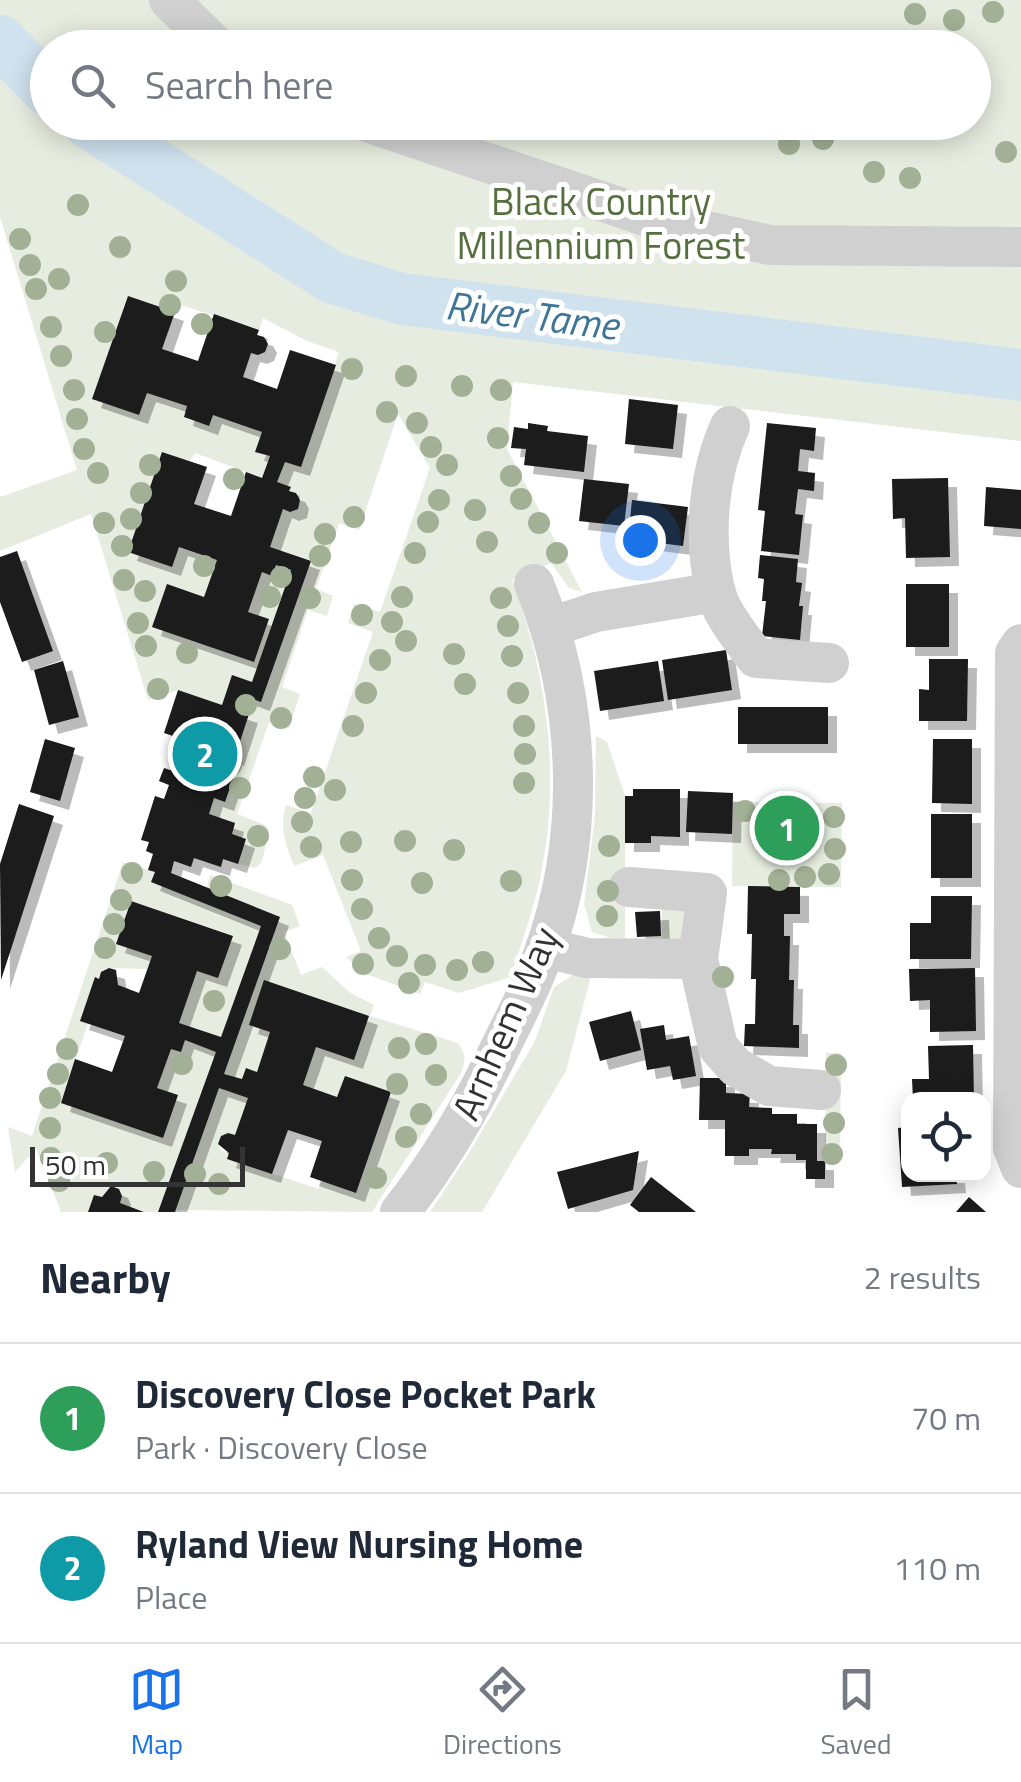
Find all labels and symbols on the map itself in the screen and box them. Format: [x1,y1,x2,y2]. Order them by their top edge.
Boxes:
park label: Black Country Millennium Forest [457,172,745,274]
water label: River Tame [442,274,624,356]
your location [615,515,666,566]
pin: 2 [172,716,238,792]
pin: 1 [754,790,820,866]
street label: Arnhem Way [437,917,573,1129]
scale bar [30,1142,245,1186]

